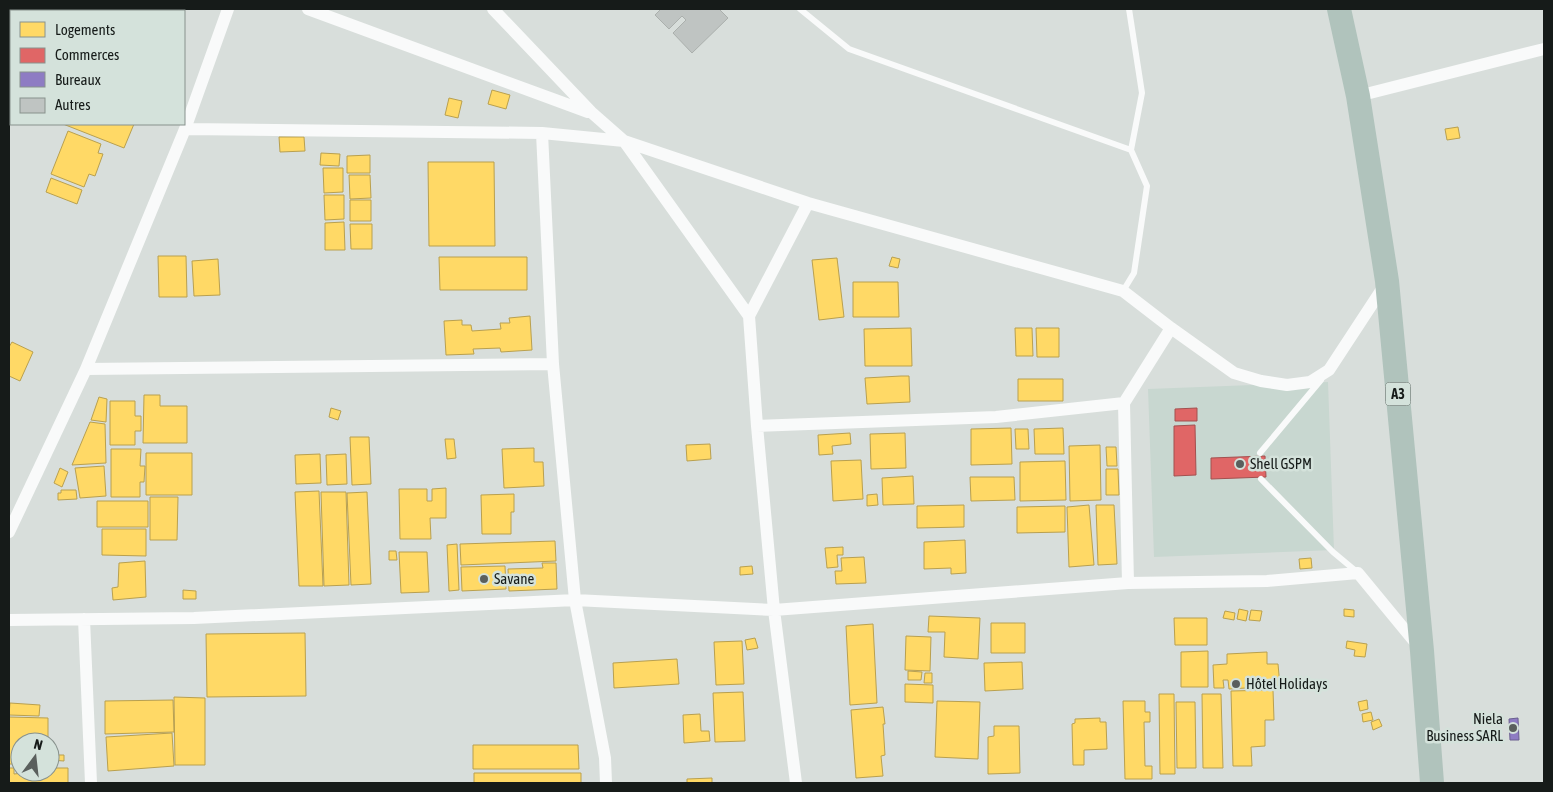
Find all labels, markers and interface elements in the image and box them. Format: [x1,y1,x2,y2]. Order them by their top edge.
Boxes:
legend [10,10,185,125]
text: Logements [55,21,115,38]
text: Commerces [55,46,119,63]
text: Bureaux [55,71,101,88]
text: Autres [55,96,90,113]
road number: A3 [1386,382,1410,406]
place label: Shell GSPM [1250,455,1312,472]
marker: Shell GSPM [1234,458,1246,470]
place label: Savane [494,570,535,587]
marker: Savane [478,573,490,585]
place label: Hôtel Holidays [1246,675,1328,692]
marker: Hôtel Holidays [1230,678,1242,690]
place label: Niela Business SARL [1426,710,1503,744]
marker: Niela Business SARL [1507,722,1519,734]
north arrow [10,732,60,782]
text: N [32,736,44,753]

